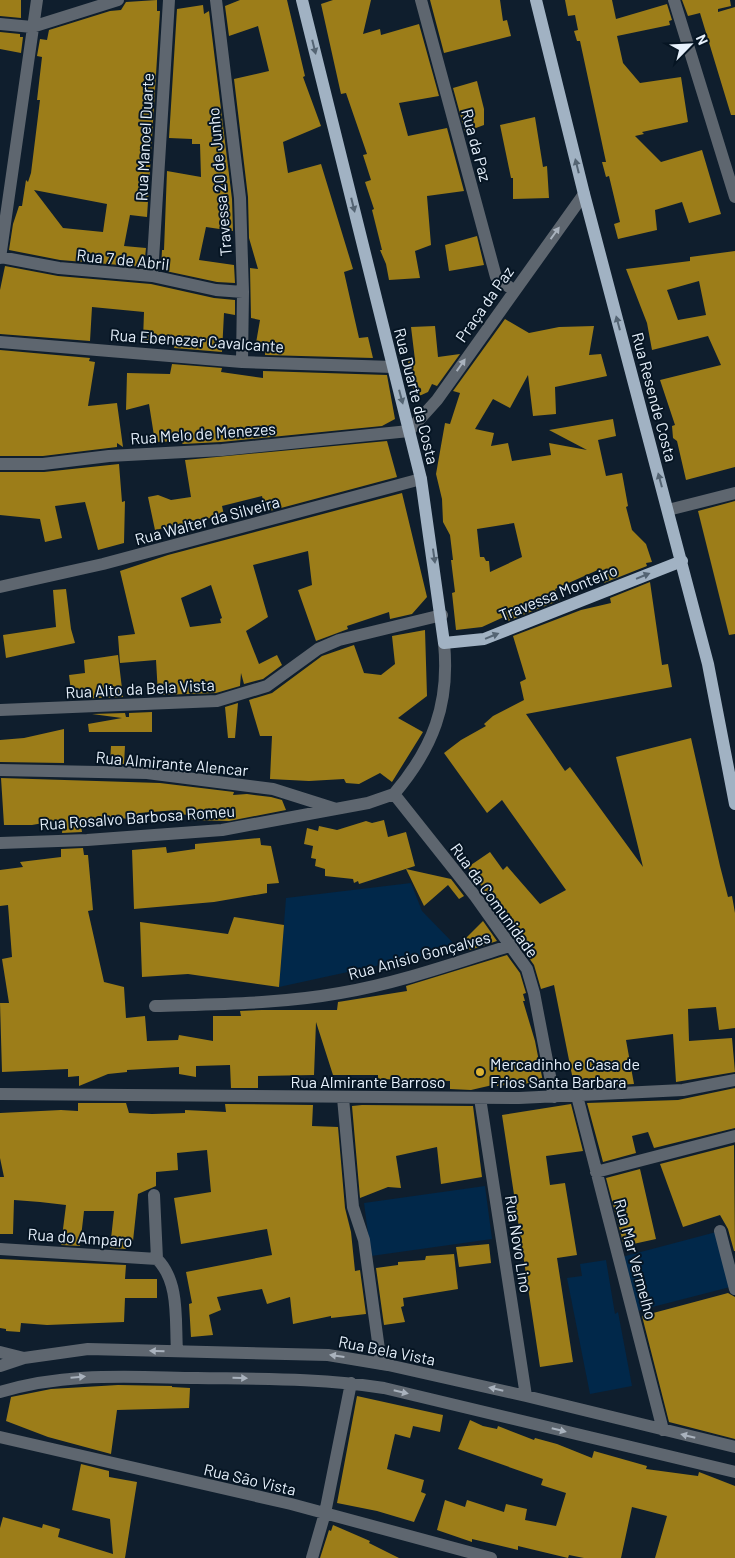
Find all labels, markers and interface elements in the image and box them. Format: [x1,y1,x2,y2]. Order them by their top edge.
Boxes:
north arrow [665,20,715,70]
text: N [693,32,712,47]
one-way arrow [310,40,318,55]
street label: Rua Manoel Duarte [131,72,157,202]
street label: Travessa 20 de Junho [203,107,235,257]
street label: Rua da Paz [458,107,496,183]
one-way arrow [573,158,581,173]
one-way arrow [349,198,357,213]
one-way arrow [550,226,560,240]
street label: Rua 7 de Abril [76,245,170,273]
street label: Praça da Paz [451,263,517,345]
one-way arrow [614,315,622,330]
street label: Rua Ebenezer Cavalcante [109,324,285,356]
street label: Rua Duarte da Costa [391,326,443,466]
street label: Rua Resende Costa [629,330,681,464]
one-way arrow [456,358,466,372]
one-way arrow [397,389,405,404]
street label: Rua Melo de Menezes [130,418,276,448]
one-way arrow [656,472,664,487]
street label: Rua Walter da Silveira [133,492,281,548]
one-way arrow [430,548,438,564]
street label: Travessa Monteiro [496,560,620,624]
one-way arrow [636,572,651,580]
one-way arrow [485,631,499,639]
street label: Rua Alto da Bela Vista [65,675,215,701]
street label: Rua Almirante Alencar [95,747,249,779]
street label: Rua Rosalvo Barbosa Romeu [39,801,235,833]
street label: Rua da Comunidade [447,839,543,961]
street label: Rua Anisio Gonçalves [346,927,492,983]
place label: Mercadinho e Casa de Frios Santa Barbara [490,1054,640,1091]
marker: Mercadinho e Casa de Frios Santa Barbara [474,1066,486,1078]
street label: Rua Almirante Barroso [290,1072,446,1091]
street label: Rua Novo Lino [502,1194,536,1294]
street label: Rua Mar Vermelho [611,1197,661,1321]
street label: Rua do Amparo [27,1224,133,1250]
street label: Rua Bela Vista [337,1331,437,1369]
one-way arrow [149,1346,165,1354]
one-way arrow [328,1352,344,1360]
one-way arrow [70,1373,86,1381]
one-way arrow [232,1374,248,1382]
one-way arrow [488,1385,503,1393]
one-way arrow [394,1388,409,1396]
one-way arrow [552,1426,567,1434]
one-way arrow [680,1432,695,1440]
street label: Rua São Vista [202,1459,298,1499]

